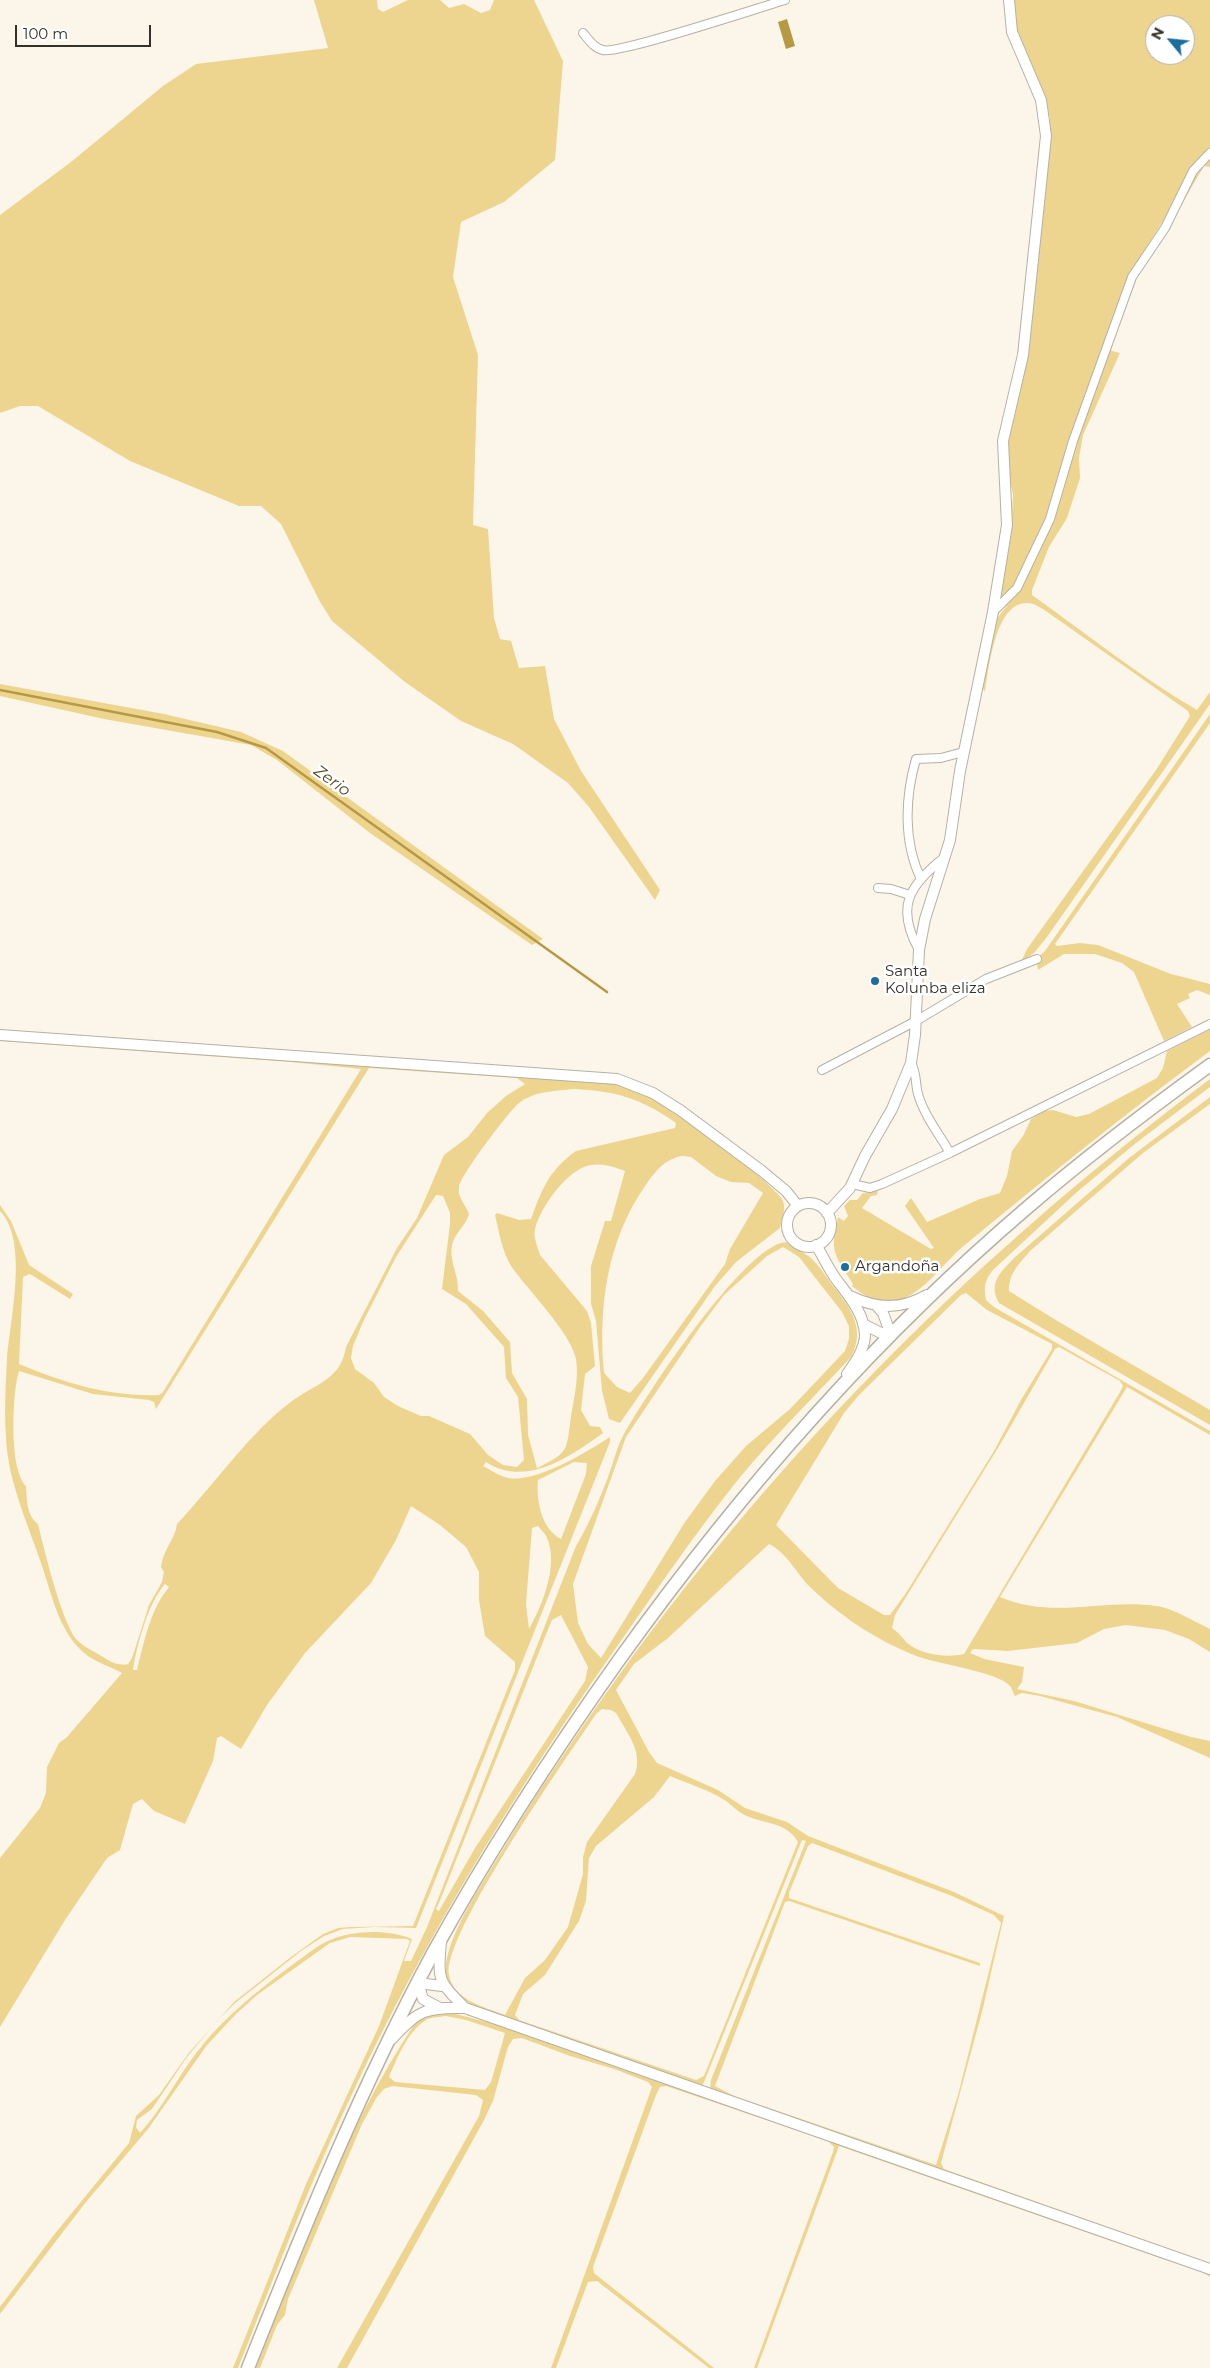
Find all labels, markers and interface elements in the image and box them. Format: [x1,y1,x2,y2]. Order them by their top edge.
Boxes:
scale bar [18,15,154,47]
north arrow [1145,15,1195,65]
text: 100 m [23,24,68,43]
text: N [1147,24,1168,43]
water label: Zerio [310,761,354,801]
place label: Santa Kolunba eliza [885,963,986,998]
marker: Santa Kolunba eliza [869,975,881,987]
place label: Argandoña [855,1258,939,1276]
marker: Argandoña [839,1261,851,1273]

